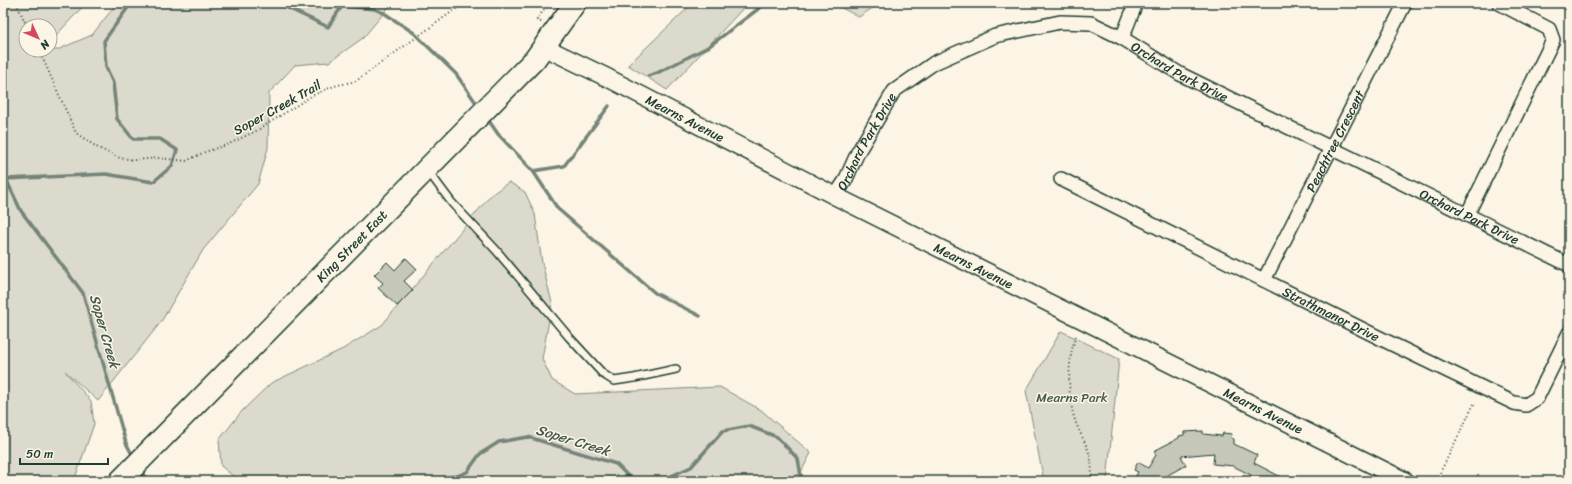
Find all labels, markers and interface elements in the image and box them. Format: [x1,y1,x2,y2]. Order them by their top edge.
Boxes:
north arrow [18,18,58,58]
text: N [35,35,55,54]
street label: Orchard Park Drive [1126,35,1233,108]
street label: Soper Creek Trail [229,73,326,141]
street label: Peachtree Crescent [1300,85,1371,196]
street label: Mearns Avenue [641,88,729,149]
street label: Orchard Park Drive [831,88,903,195]
street label: Orchard Park Drive [1415,182,1524,251]
street label: King Street East [310,204,393,288]
street label: Mearns Avenue [930,236,1017,295]
street label: Strathmanor Drive [1278,280,1384,348]
water label: Soper Creek [82,291,127,372]
street label: Mearns Avenue [1219,381,1307,440]
park label: Mearns Park [1036,386,1108,409]
water label: Soper Creek [533,417,614,464]
scale bar [20,440,108,466]
text: 50 m [26,443,53,465]

